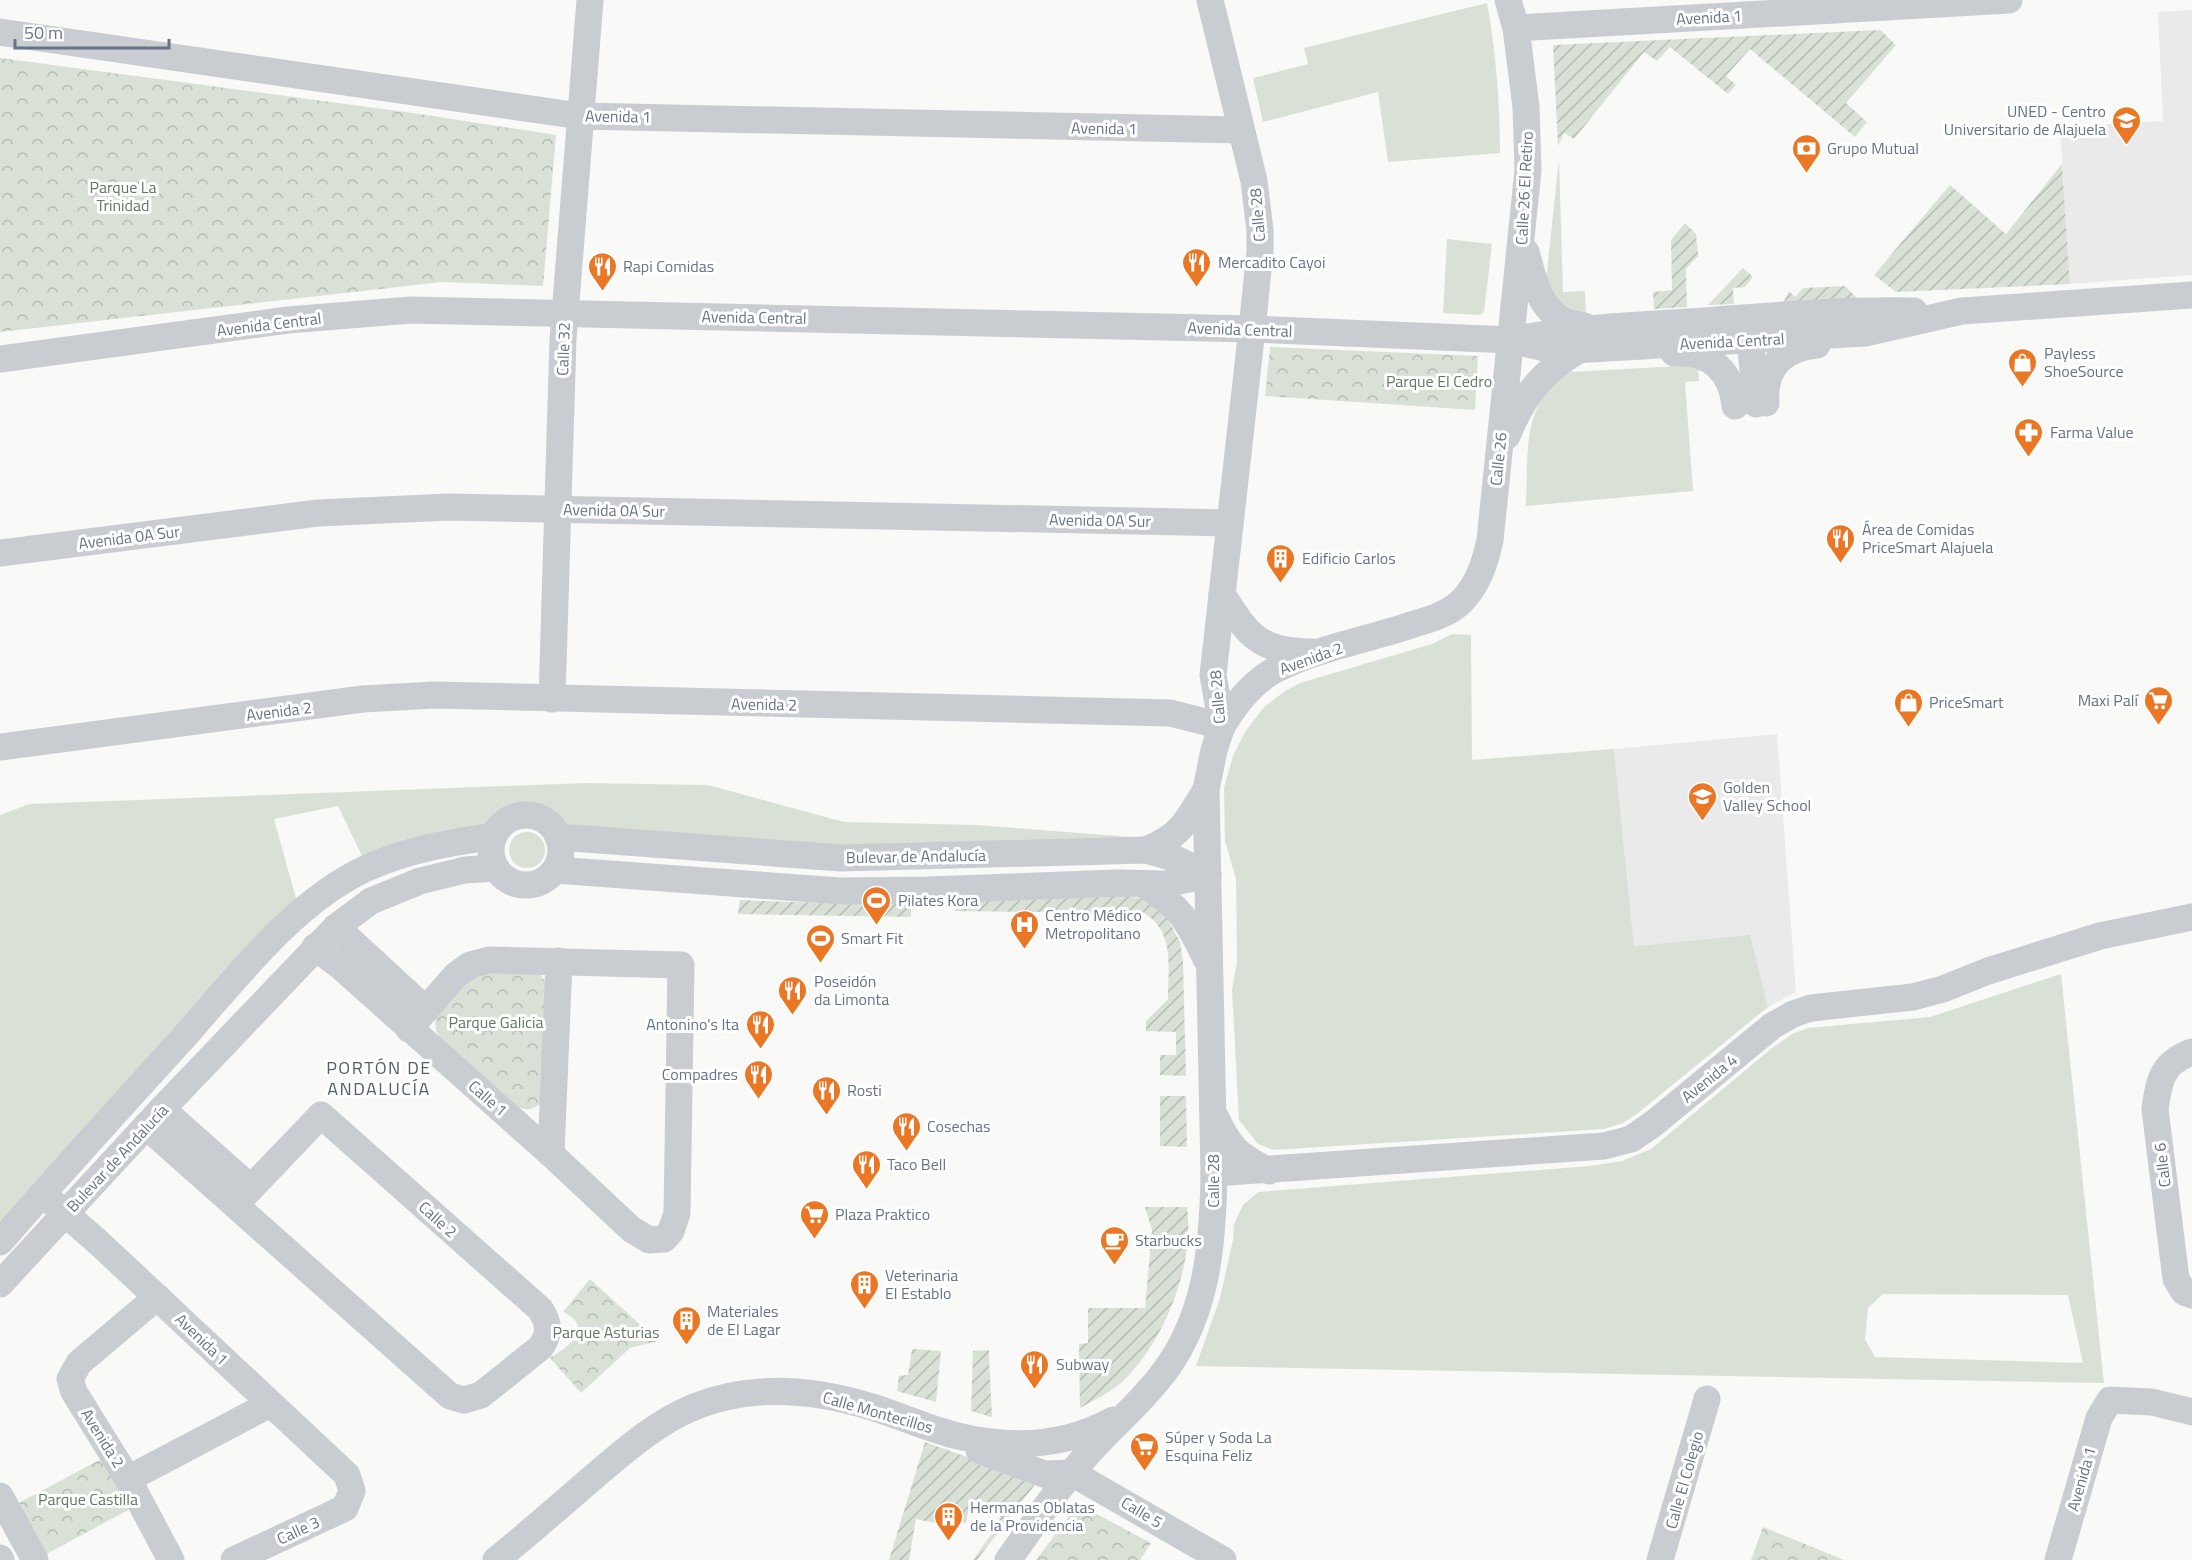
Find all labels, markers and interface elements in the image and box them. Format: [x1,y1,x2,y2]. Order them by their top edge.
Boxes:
street label: Avenida 1 [1675,3,1743,31]
scale bar [15,12,170,50]
text: 50 m [24,19,63,46]
place label: UNED - Centro Universitario de Alajuela [1944,99,2106,141]
street label: Avenida 1 [585,103,651,129]
school or university icon: UNED - Centro Universitario de Alajuela [2111,104,2143,146]
street label: Avenida 1 [1071,115,1137,141]
street label: Calle 26 El Retiro [1509,130,1539,246]
bank icon: Grupo Mutual [1790,132,1822,174]
place label: Grupo Mutual [1827,136,1919,160]
park label: Parque La Trinidad [90,175,156,217]
street label: Calle 28 [1243,187,1271,243]
restaurant icon: Mercadito Cayoi [1181,246,1213,288]
restaurant icon: Rapi Comidas [586,250,618,292]
place label: Mercadito Cayoi [1218,250,1326,274]
place label: Rapi Comidas [623,254,714,278]
street label: Avenida Central [701,304,807,330]
street label: Avenida Central [215,306,323,342]
street label: Avenida Central [1187,315,1293,343]
street label: Calle 32 [550,322,576,376]
street label: Avenida Central [1679,326,1785,356]
place label: Payless ShoeSource [2044,341,2124,383]
shop icon: Payless ShoeSource [2007,346,2039,388]
park label: Parque El Cedro [1386,369,1492,393]
pharmacy icon: Farma Value [2013,416,2045,458]
place label: Farma Value [2050,420,2134,444]
street label: Calle 26 [1483,431,1513,487]
street label: Avenida 0A Sur [563,497,666,523]
street label: Avenida 0A Sur [1049,507,1152,533]
place label: Área de Comidas PriceSmart Alajuela [1862,517,1993,559]
street label: Avenida 0A Sur [77,519,181,555]
restaurant icon: Área de Comidas PriceSmart Alajuela [1825,522,1857,564]
building icon: Edificio Carlos [1265,542,1297,584]
place label: Edificio Carlos [1302,546,1396,570]
street label: Avenida 2 [1276,635,1346,681]
street label: Calle 28 [1203,669,1231,725]
supermarket icon: Maxi Palí [2143,684,2175,726]
shop icon: PriceSmart [1892,686,1924,728]
place label: Maxi Palí [2078,688,2139,712]
place label: PriceSmart [1929,690,2004,714]
street label: Avenida 2 [731,691,797,717]
street label: Avenida 2 [245,695,313,727]
place label: Golden Valley School [1723,775,1811,817]
school or university icon: Golden Valley School [1686,780,1718,822]
street label: Bulevar de Andalucía [846,843,986,869]
sports icon: Pilates Kora [861,884,893,926]
place label: Pilates Kora [898,888,978,912]
place label: Centro Médico Metropolitano [1045,903,1142,945]
hospital icon: Centro Médico Metropolitano [1008,908,1040,950]
sports icon: Smart Fit [804,922,836,964]
place label: Smart Fit [841,926,904,950]
place label: Poseidón da Limonta [814,969,889,1011]
restaurant icon: Poseidón da Limonta [777,974,809,1016]
restaurant icon: Antonino's Ita [744,1008,776,1050]
park label: Parque Galicia [449,1010,543,1034]
place label: Antonino's Ita [646,1012,739,1036]
street label: Avenida 4 [1676,1048,1742,1108]
district label: PORTÓN DE ANDALUCÍA [326,1054,432,1102]
restaurant icon: Compadres [743,1058,775,1100]
place label: Compadres [662,1062,738,1086]
street label: Calle 1 [463,1074,513,1122]
restaurant icon: Rosti [810,1074,842,1116]
place label: Rosti [847,1078,882,1102]
street label: Bulevar de Andalucía [60,1099,174,1217]
restaurant icon: Cosechas [890,1110,922,1152]
place label: Cosechas [927,1114,991,1138]
street label: Calle 6 [2147,1141,2177,1189]
restaurant icon: Taco Bell [850,1148,882,1190]
place label: Taco Bell [887,1152,946,1176]
street label: Calle 28 [1201,1154,1225,1208]
street label: Calle 2 [413,1195,463,1243]
supermarket icon: Plaza Praktico [798,1198,830,1240]
place label: Plaza Praktico [835,1202,930,1226]
cafe icon: Starbucks [1098,1224,1130,1266]
place label: Starbucks [1135,1228,1202,1252]
place label: Veterinaria El Establo [885,1263,958,1305]
building icon: Veterinaria El Establo [848,1268,880,1310]
place label: Materiales de El Lagar [707,1299,781,1341]
building icon: Materiales de El Lagar [670,1304,702,1346]
street label: Avenida 1 [170,1307,234,1371]
park label: Parque Asturias [553,1320,659,1344]
restaurant icon: Subway [1019,1348,1051,1390]
place label: Subway [1056,1352,1110,1376]
street label: Calle Montecillos [820,1385,936,1439]
street label: Avenida 2 [75,1404,131,1472]
place label: Súper y Soda La Esquina Feliz [1165,1425,1272,1467]
street label: Calle El Colegio [1659,1428,1709,1532]
supermarket icon: Súper y Soda La Esquina Feliz [1128,1430,1160,1472]
street label: Avenida 1 [2060,1444,2102,1514]
park label: Parque Castilla [38,1487,138,1511]
street label: Calle 5 [1117,1490,1167,1534]
place label: Hermanas Oblatas de la Providencia [970,1495,1095,1537]
building icon: Hermanas Oblatas de la Providencia [933,1500,965,1542]
street label: Calle 3 [273,1510,323,1550]

